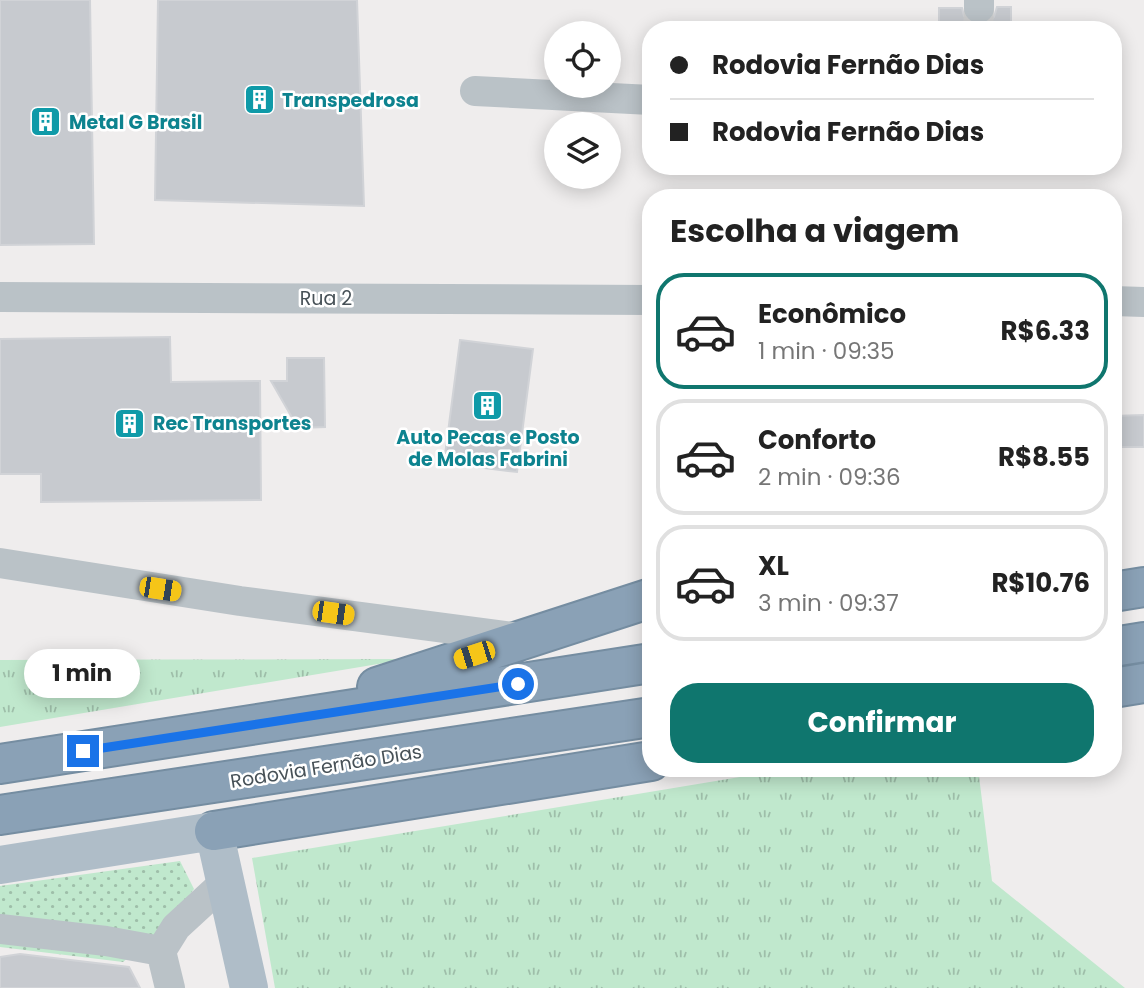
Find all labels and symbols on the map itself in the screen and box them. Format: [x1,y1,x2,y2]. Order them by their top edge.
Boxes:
building icon: Transpedrosa [242,83,276,117]
place label: Transpedrosa [282,87,419,114]
building icon: Metal G Brasil [29,105,63,139]
place label: Metal G Brasil [69,109,202,136]
street label: Rua 2 [300,285,352,312]
building icon: Auto Pecas e Posto de Molas Fabrini [471,389,505,423]
building icon: Rec Transportes [113,406,147,440]
place label: Rec Transportes [153,410,311,437]
place label: Auto Pecas e Posto de Molas Fabrini [396,424,580,473]
car [138,575,183,603]
car [311,600,356,626]
car [451,639,498,671]
callout: 1 min [25,650,141,698]
route start [502,668,534,700]
route end [67,735,99,767]
street label: Rodovia Fernão Dias [228,738,424,795]

